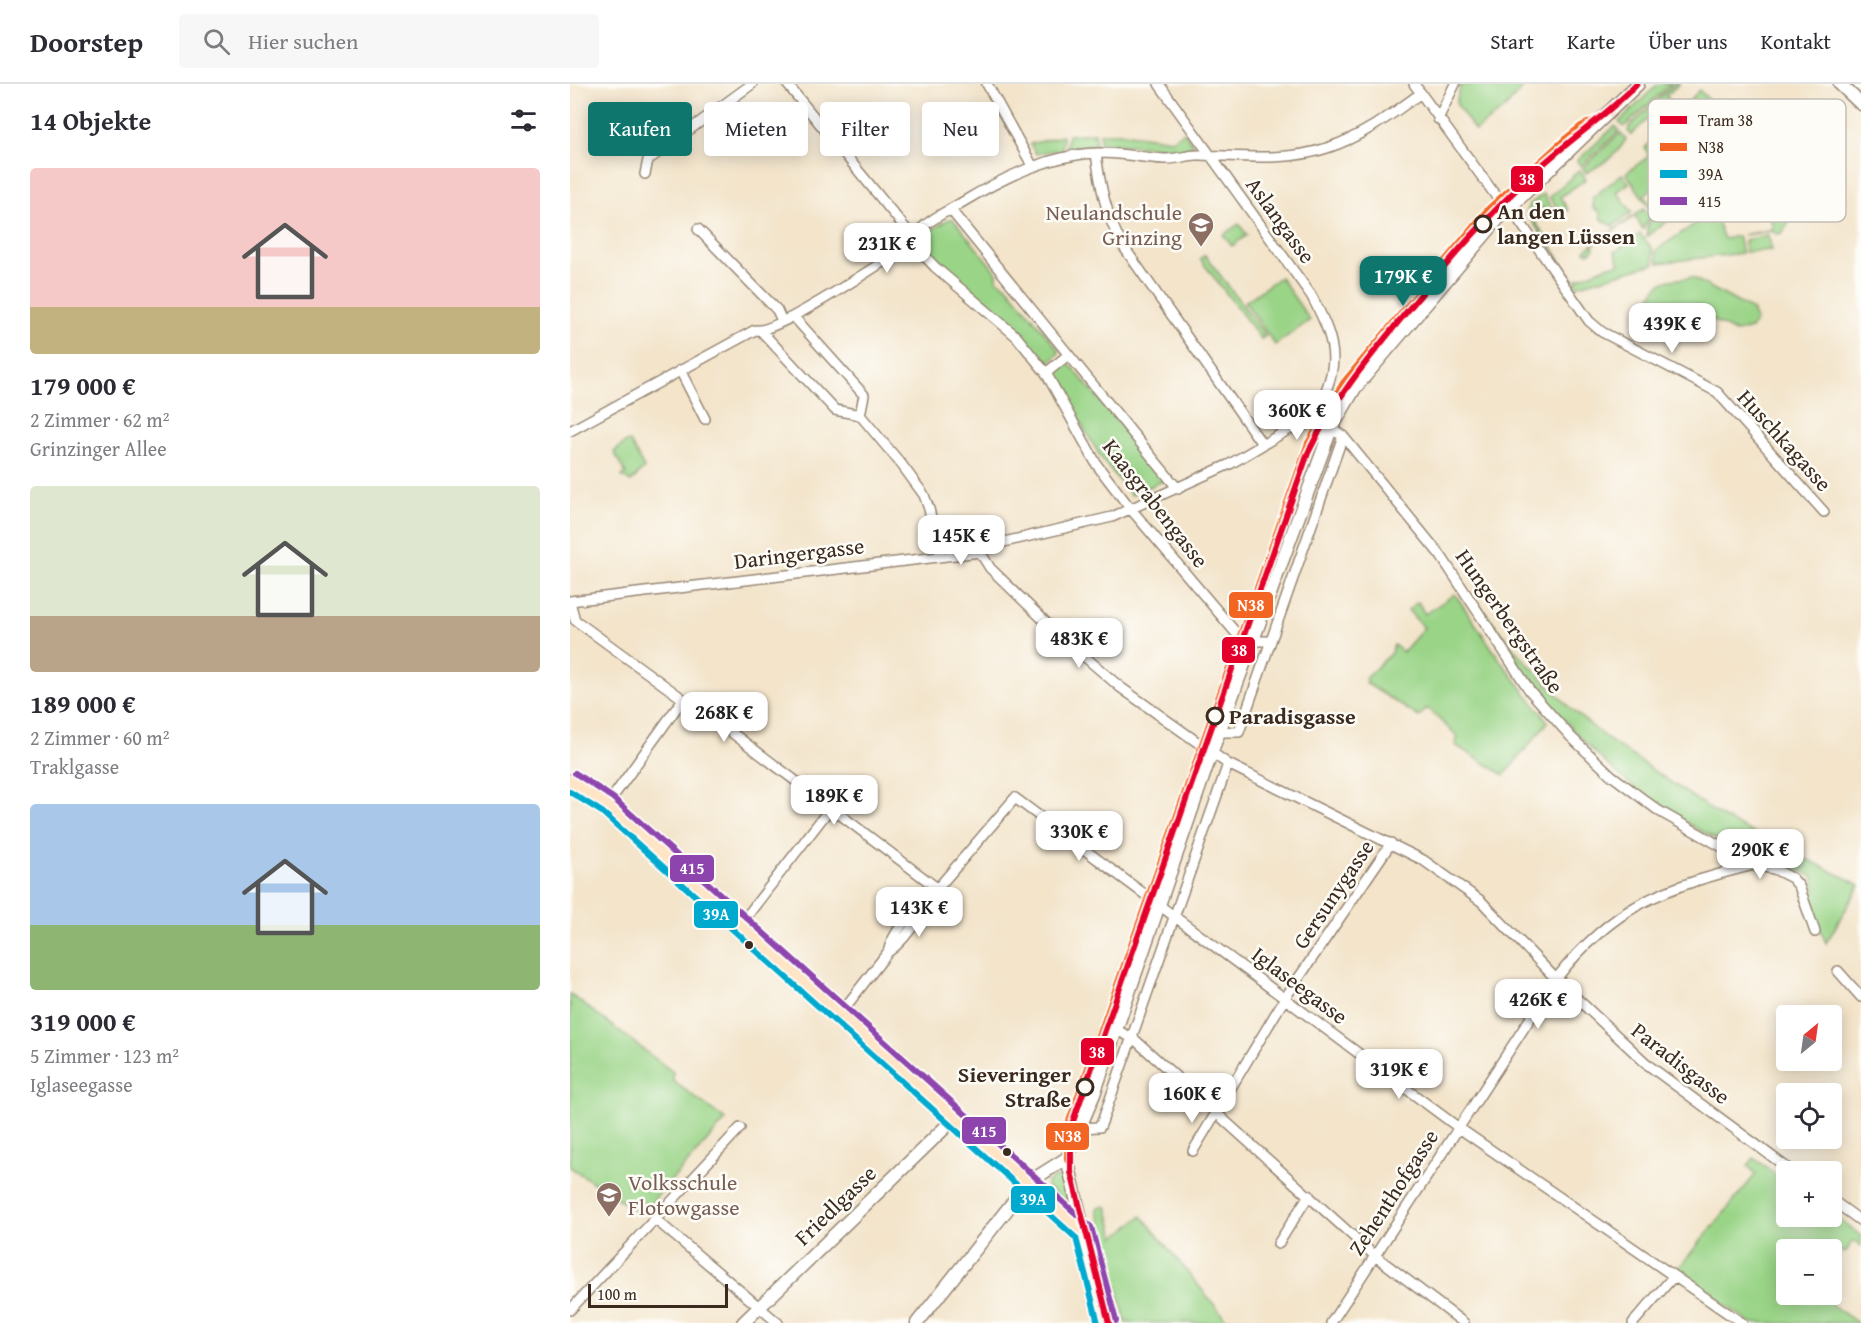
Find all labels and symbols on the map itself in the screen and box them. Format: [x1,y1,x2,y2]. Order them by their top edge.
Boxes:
legend [1648,99,1846,222]
text: Tram 38 [1698,108,1753,132]
text: N38 [1698,135,1724,159]
text: 39A [1698,162,1723,186]
line badge: 38 [1510,165,1544,193]
text: 38 [1519,167,1535,191]
street label: Aslangasse [1239,170,1323,270]
text: 415 [1698,189,1721,213]
place label: An den langen Lüssen [1497,195,1635,252]
place label: Neulandschule Grinzing [1046,196,1182,253]
school or university icon: Neulandschule Grinzing [1186,210,1216,248]
marker: An den langen Lüssen [1474,215,1492,233]
pin: 231K € [838,223,936,274]
pin: 179K € [1354,256,1452,307]
pin: 439K € [1623,303,1721,354]
street label: Huschkagasse [1730,382,1840,498]
pin: 360K € [1248,390,1346,441]
street label: Kaasgrabengasse [1095,432,1217,574]
pin: 145K € [912,515,1010,566]
street label: Daringergasse [732,529,866,577]
street label: Hungerbergstraße [1448,542,1572,700]
line badge: N38 [1228,591,1274,619]
text: N38 [1237,593,1265,617]
pin: 483K € [1030,618,1128,669]
line badge: 38 [1221,636,1256,664]
text: 38 [1231,638,1247,662]
pin: 268K € [675,692,773,743]
place label: Paradisgasse [1229,700,1356,732]
marker: Paradisgasse [1206,707,1224,725]
pin: 189K € [785,775,883,826]
pin: 330K € [1030,811,1128,862]
pin: 290K € [1711,829,1809,880]
street label: Gersunygasse [1285,833,1381,955]
line badge: 415 [669,854,715,883]
text: 415 [680,856,704,880]
pin: 143K € [870,887,968,938]
line badge: 39A [693,900,739,929]
text: 39A [703,902,730,926]
street label: Iglaseegasse [1245,938,1355,1032]
unlabelled marker [743,939,755,951]
pin: 426K € [1489,979,1587,1030]
north arrow [1776,1005,1842,1071]
street label: Paradisgasse [1625,1014,1737,1112]
line badge: 38 [1080,1037,1115,1066]
text: 38 [1089,1040,1105,1064]
pin: 319K € [1350,1049,1448,1100]
place label: Sieveringer Straße [958,1058,1071,1115]
pin: 160K € [1143,1073,1241,1124]
marker: Sieveringer Straße [1076,1078,1094,1096]
line badge: 415 [961,1116,1007,1145]
text: 415 [972,1119,996,1143]
line badge: N38 [1045,1122,1090,1151]
street label: Zehenthofgasse [1340,1123,1446,1261]
text: N38 [1054,1124,1082,1148]
unlabelled marker [1001,1146,1013,1158]
street label: Friedlgasse [787,1158,883,1252]
place label: Volksschule Flotowgasse [628,1166,740,1223]
school or university icon: Volksschule Flotowgasse [594,1180,624,1218]
line badge: 39A [1010,1185,1056,1214]
text: 39A [1020,1187,1047,1211]
scale bar [588,1281,728,1308]

